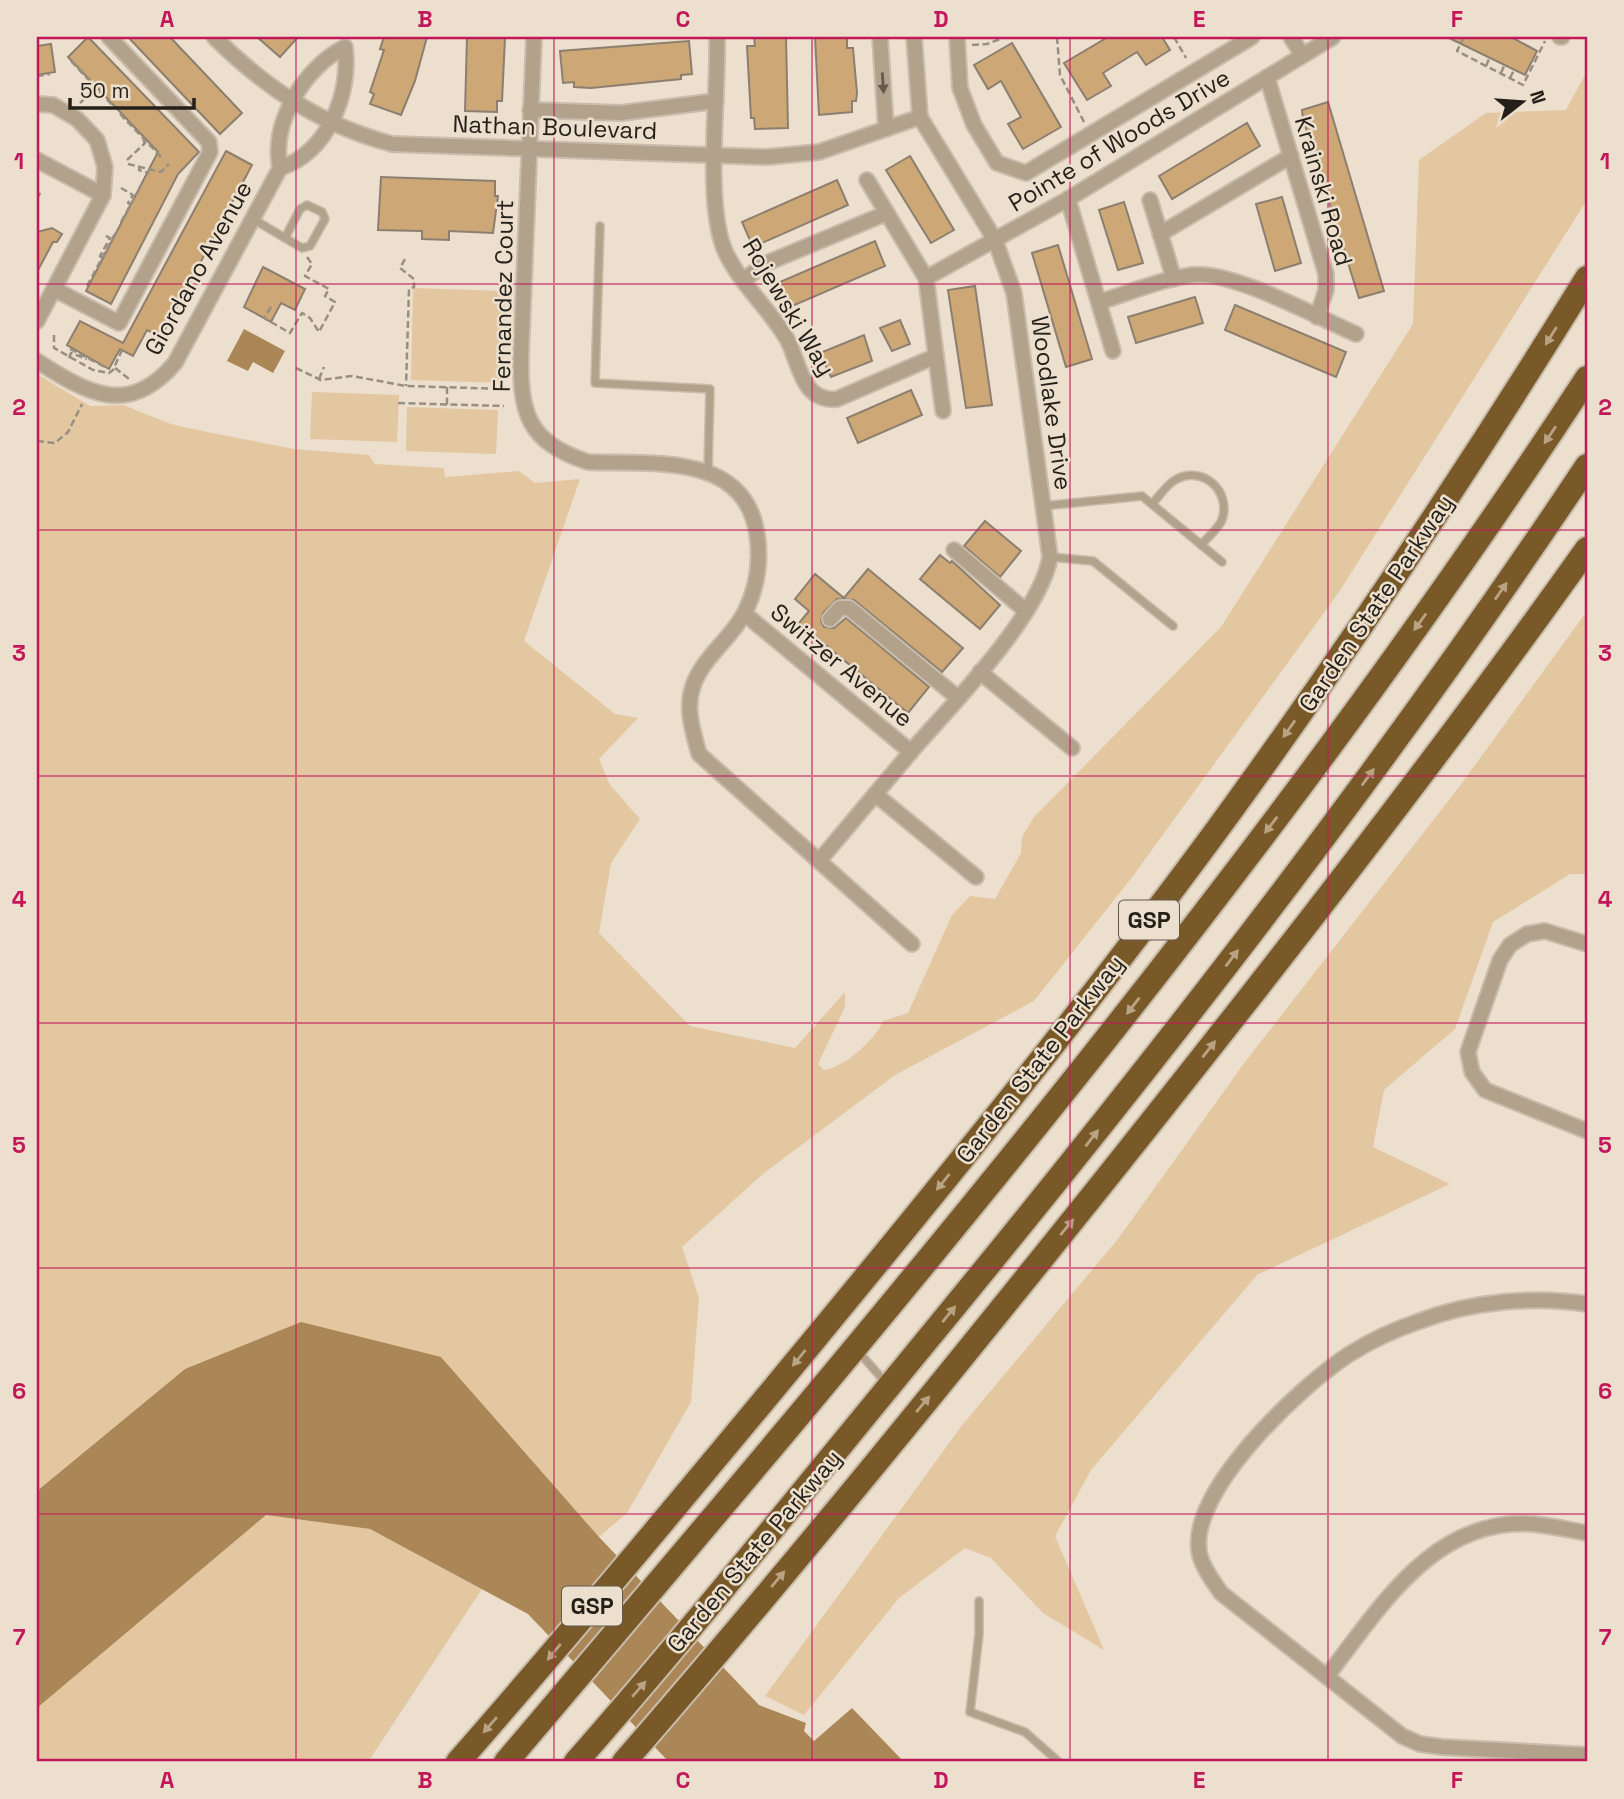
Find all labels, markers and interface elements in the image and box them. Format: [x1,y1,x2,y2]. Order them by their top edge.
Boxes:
text: A [160,4,175,34]
text: B [417,4,433,34]
text: C [676,4,690,34]
text: D [933,4,949,34]
text: E [1193,4,1205,34]
text: F [1451,4,1463,34]
street label: Pointe of Woods Drive [1003,62,1235,218]
scale bar [70,66,194,110]
north arrow [1488,66,1558,136]
one-way arrow [878,72,889,94]
text: 50 m [80,77,130,104]
text: N [1524,87,1552,107]
street label: Nathan Boulevard [452,108,658,146]
street label: Krainski Road [1288,113,1360,269]
text: 1 [14,146,24,176]
text: 1 [1600,146,1610,176]
street label: Giordano Avenue [137,175,259,361]
street label: Fernandez Court [486,200,520,392]
street label: Rojewski Way [736,232,842,382]
street label: Woodlake Drive [1024,314,1080,492]
one-way arrow [1545,326,1558,345]
text: 2 [12,392,26,422]
text: 2 [1598,392,1612,422]
one-way arrow [1543,425,1556,445]
street label: Garden State Parkway [1292,488,1460,718]
one-way arrow [1494,582,1508,600]
street label: Switzer Avenue [764,596,920,734]
one-way arrow [1413,613,1427,631]
text: 3 [12,638,26,668]
text: 3 [1598,638,1612,668]
one-way arrow [1283,720,1297,738]
one-way arrow [1361,768,1376,786]
one-way arrow [1265,816,1279,834]
text: 4 [12,884,27,914]
text: 4 [1598,884,1613,914]
road number: GSP [1119,900,1179,939]
street label: Garden State Parkway [949,949,1131,1169]
one-way arrow [1224,950,1239,968]
one-way arrow [1127,997,1141,1015]
one-way arrow [1201,1041,1216,1059]
one-way arrow [1084,1129,1099,1146]
text: 5 [12,1130,26,1160]
text: 5 [1598,1130,1612,1160]
one-way arrow [936,1174,951,1191]
one-way arrow [1059,1219,1074,1236]
one-way arrow [941,1306,956,1324]
one-way arrow [791,1349,807,1367]
text: 6 [12,1376,26,1406]
text: 6 [1598,1376,1612,1406]
one-way arrow [916,1395,931,1413]
street label: Garden State Parkway [660,1443,848,1659]
one-way arrow [770,1570,785,1587]
road number: GSP [562,1586,622,1625]
text: 7 [13,1622,26,1652]
text: 7 [1599,1622,1612,1652]
one-way arrow [547,1643,562,1660]
one-way arrow [631,1680,647,1698]
one-way arrow [483,1716,499,1733]
text: A [160,1765,175,1795]
text: B [417,1765,433,1795]
text: C [676,1765,690,1795]
text: D [933,1765,949,1795]
text: E [1193,1765,1205,1795]
text: F [1451,1765,1463,1795]

